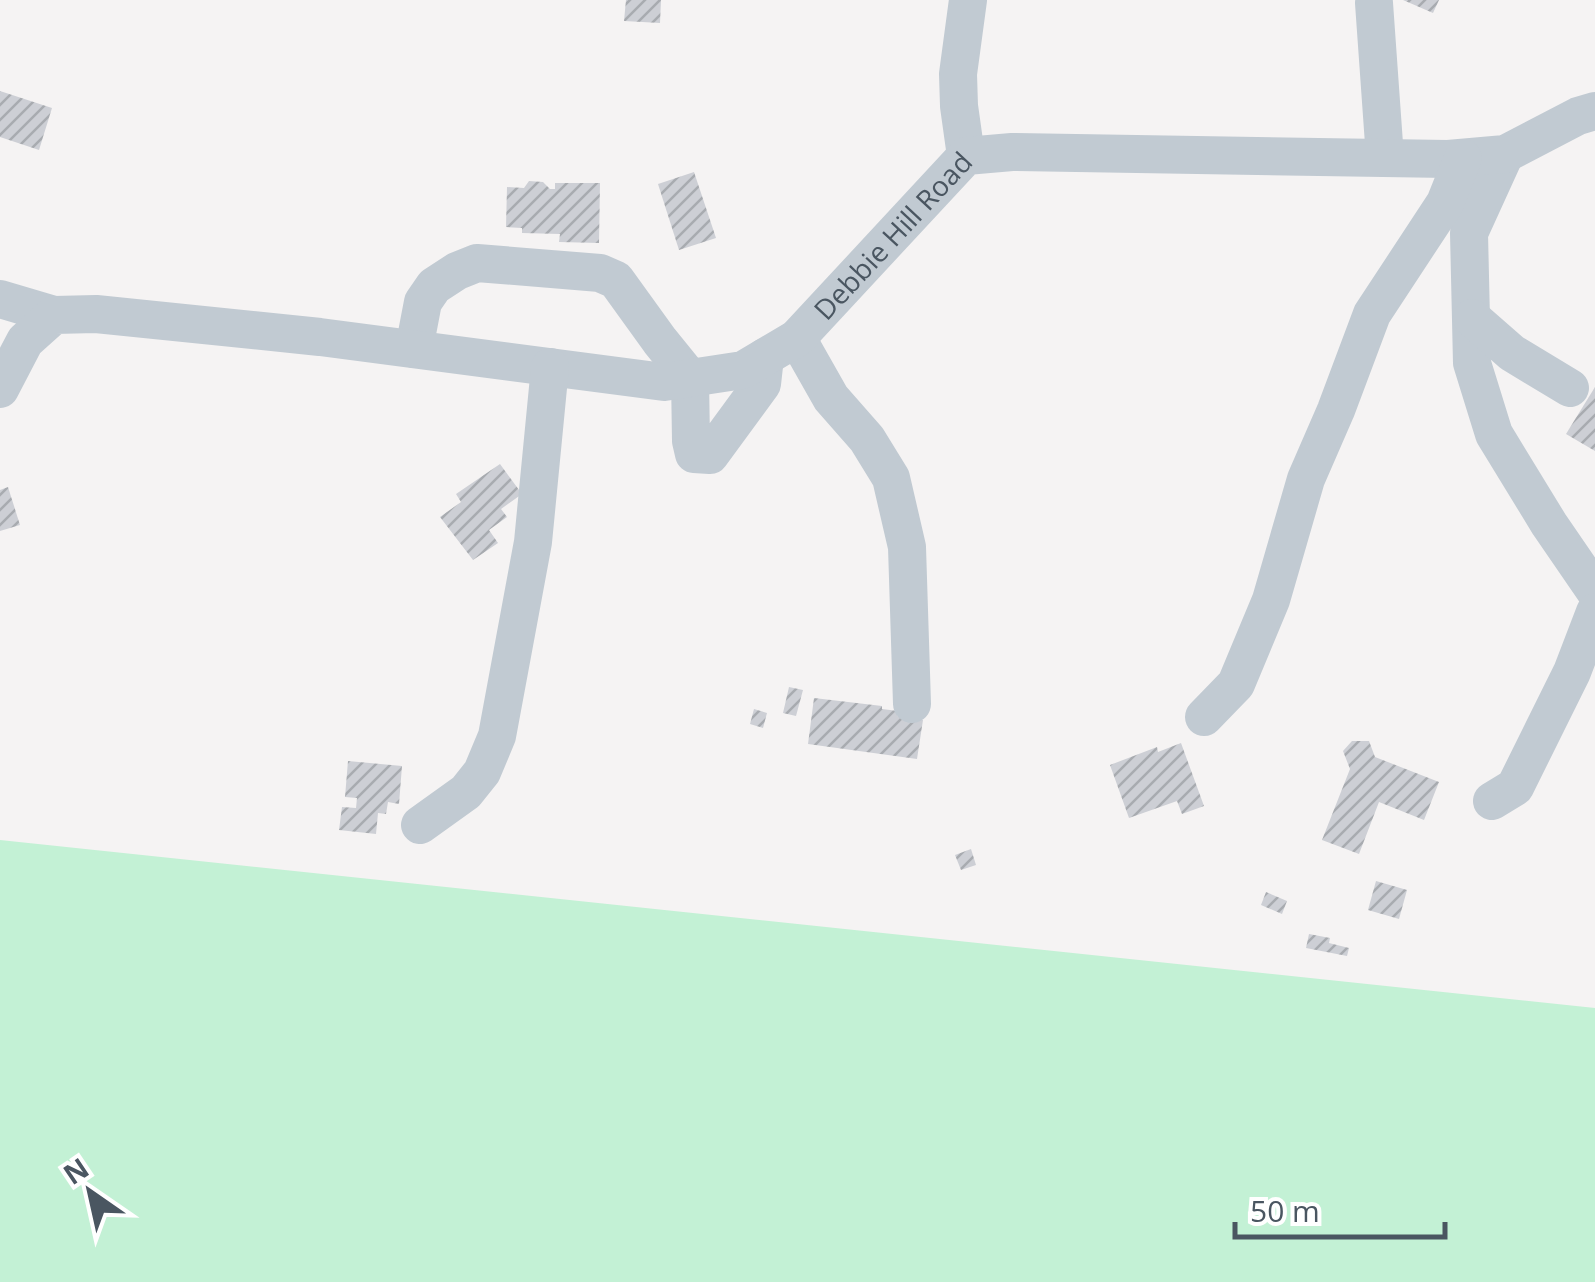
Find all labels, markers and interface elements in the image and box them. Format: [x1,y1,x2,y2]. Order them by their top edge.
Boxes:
street label: Debbie Hill Road [805,143,980,328]
north arrow [40,1142,140,1242]
text: N [55,1148,96,1193]
scale bar [1235,1177,1445,1239]
text: 50 m [1250,1190,1320,1231]

